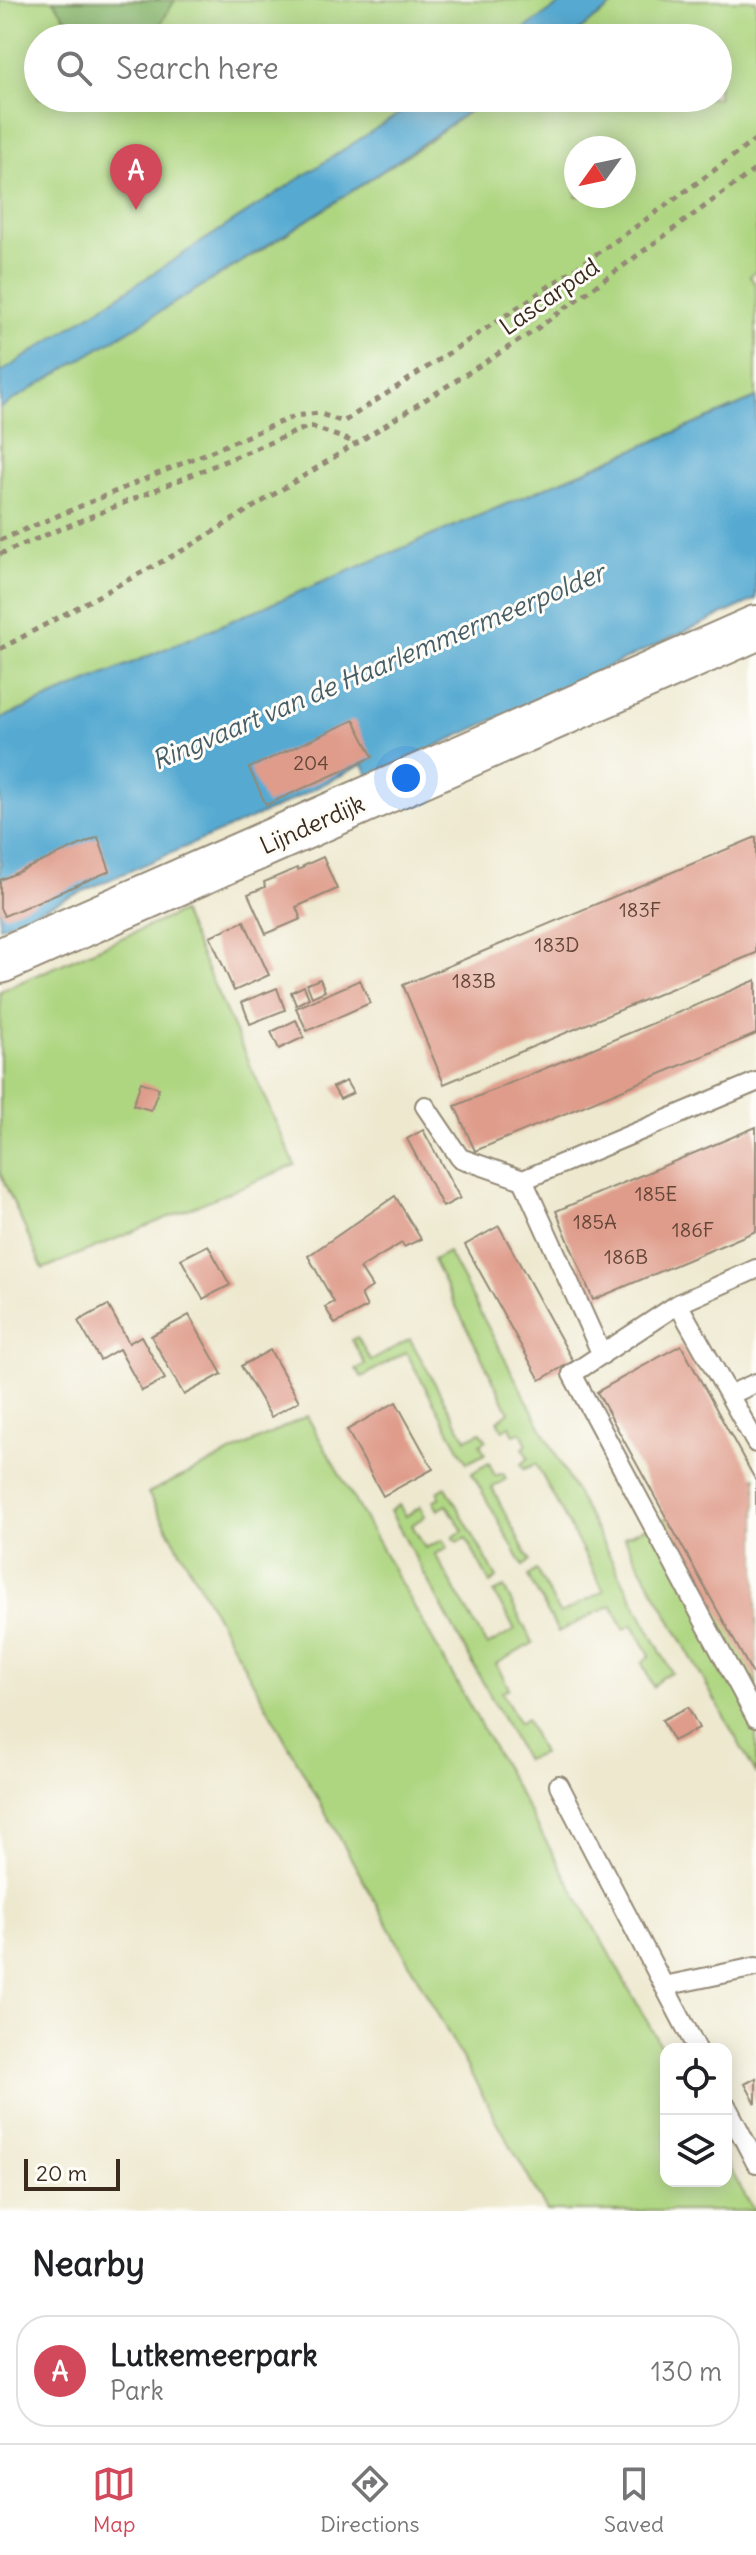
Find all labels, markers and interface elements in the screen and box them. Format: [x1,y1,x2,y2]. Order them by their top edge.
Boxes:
search box [24,24,732,112]
icon: search [52,46,96,90]
text: Search here [116,49,279,87]
north arrow [564,136,636,208]
pin: A [110,144,162,210]
street label: Lascarpad [494,251,604,341]
water label: Ringvaart van de Haarlemmermeerpolder [147,554,613,777]
house number: 204 [293,750,329,775]
your location [386,758,426,798]
street label: Lijnderdijk [255,788,369,860]
house number: 183F [619,897,661,922]
house number: 183D [535,932,580,957]
house number: 183B [452,968,496,993]
house number: 185E [635,1181,677,1206]
house number: 185A [573,1209,617,1234]
house number: 186F [672,1217,714,1242]
house number: 186B [604,1244,648,1269]
map controls [660,2043,732,2187]
button: locate [660,2043,732,2115]
button: layers [660,2115,732,2187]
scale bar [24,2155,120,2191]
text: 20 m [36,2159,87,2187]
text: Nearby [32,2242,145,2285]
text: Lutkemeerpark [110,2336,317,2374]
text: A [52,2355,68,2388]
text: 130 m [651,2355,722,2388]
text: Park [110,2374,164,2407]
tab: Map [92,2462,136,2538]
tab: Directions [320,2462,420,2538]
tab: Saved [604,2462,664,2538]

